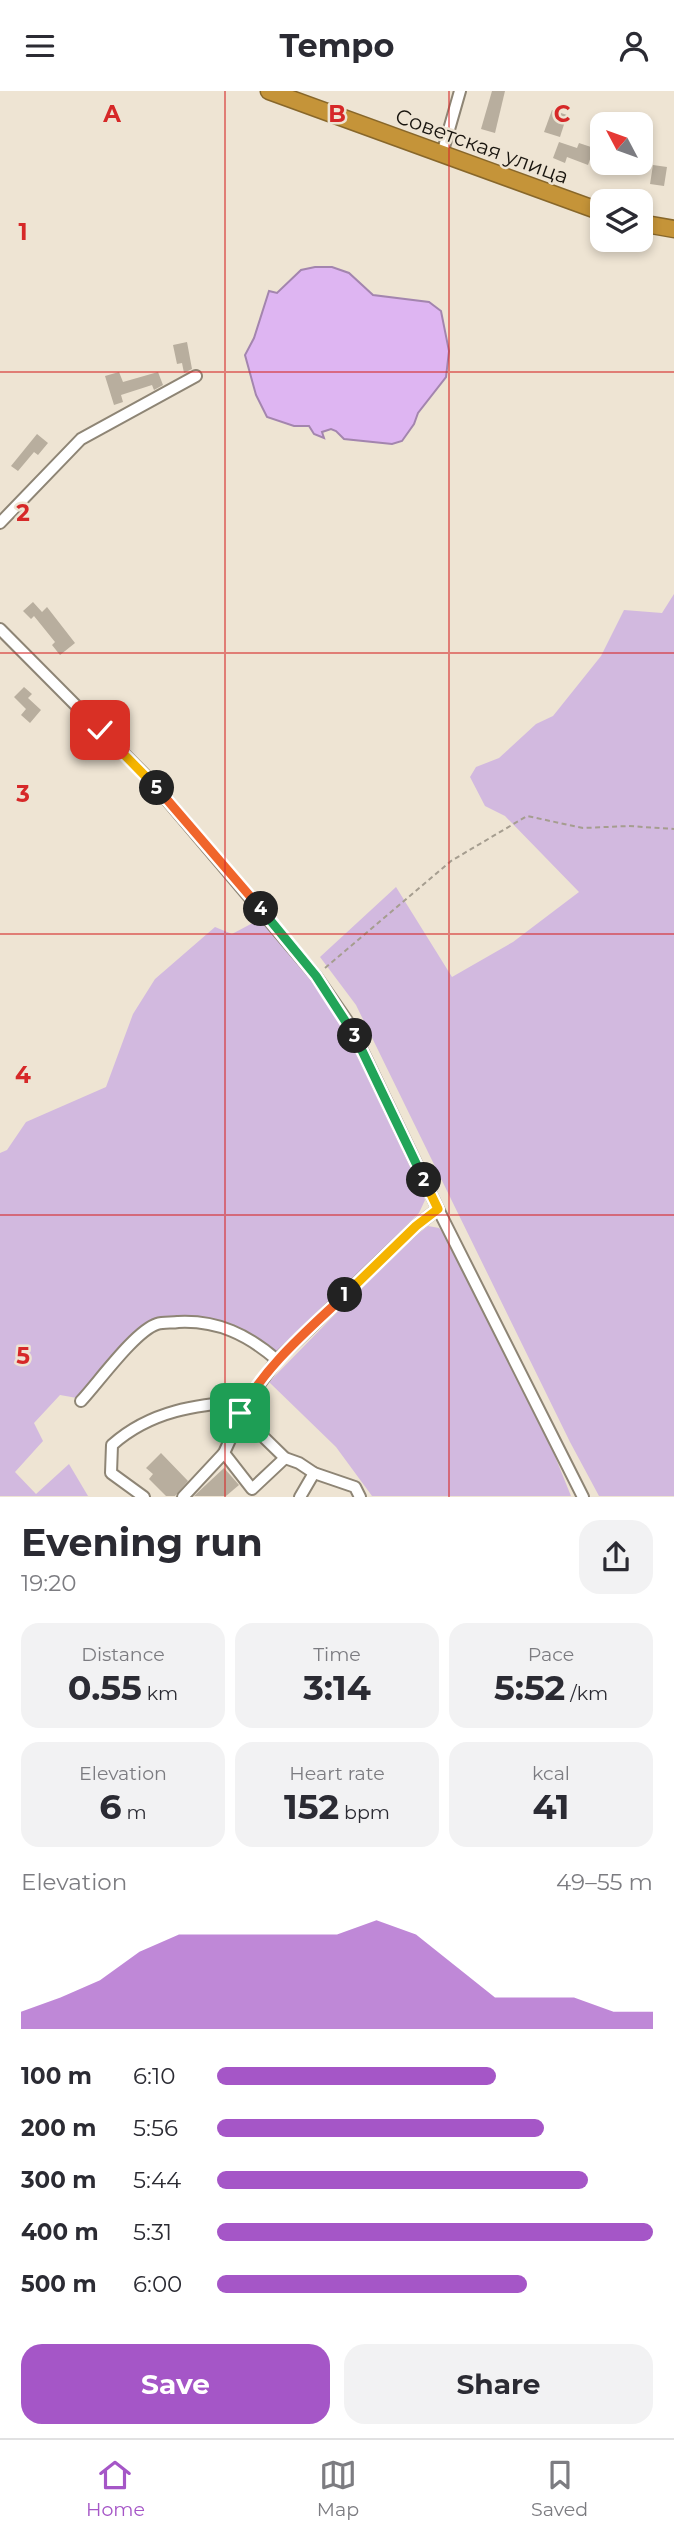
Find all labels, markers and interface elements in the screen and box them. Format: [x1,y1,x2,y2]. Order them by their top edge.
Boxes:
text: Tempo [280,26,394,65]
icon: menu [21,27,59,65]
icon: person [615,27,653,65]
text: A [102,100,121,128]
text: B [328,100,346,128]
text: C [554,100,571,128]
street label: Советская улица [392,103,572,189]
north arrow [590,112,653,175]
map controls [590,112,653,252]
button: layers [590,189,653,252]
text: 1 [18,218,28,246]
text: 2 [16,499,30,527]
pin [70,700,130,760]
icon: check [81,711,119,749]
pin: 5 [140,771,174,805]
text: 5 [151,776,162,799]
text: 3 [15,780,30,808]
pin: 4 [244,891,278,927]
text: 4 [254,897,267,920]
pin: 3 [338,1019,372,1053]
text: 3 [349,1024,360,1047]
text: 4 [15,1061,31,1089]
pin: 2 [406,1163,442,1197]
text: 2 [418,1168,429,1191]
pin: 1 [328,1277,362,1313]
text: 1 [341,1283,348,1306]
text: 5 [16,1342,30,1370]
pin [210,1383,270,1443]
icon: arrive [221,1394,259,1432]
text: Evening run [21,1519,263,1566]
button: share [579,1520,653,1594]
text: 19:20 [21,1569,76,1597]
text: Distance [81,1643,165,1666]
text: Time [313,1643,361,1666]
text: Pace [528,1643,574,1666]
text: 0.55 [68,1666,142,1709]
text: 3:14 [303,1666,371,1709]
text: 5:52 [494,1666,565,1709]
text: km [142,1682,178,1705]
text: /km [565,1682,608,1705]
text: Elevation [79,1762,167,1785]
text: Heart rate [289,1762,385,1785]
text: kcal [532,1762,570,1785]
text: 6 [99,1785,122,1828]
text: 152 [284,1785,339,1828]
text: 41 [533,1785,569,1828]
text: m [122,1801,147,1824]
text: bpm [339,1801,390,1824]
text: Elevation [21,1868,127,1896]
text: 49–55 m [556,1868,653,1896]
text: 100 m [21,2062,92,2090]
text: 6:10 [133,2062,175,2090]
text: 200 m [21,2114,96,2142]
text: 5:56 [133,2114,178,2142]
text: 300 m [21,2166,97,2194]
text: 5:44 [133,2166,181,2194]
text: 400 m [21,2218,99,2246]
text: 5:31 [133,2218,172,2246]
text: 500 m [21,2270,97,2298]
text: 6:00 [133,2270,182,2298]
button: Save [21,2344,330,2424]
button: Share [344,2344,653,2424]
tab: Home [86,2456,145,2521]
tab: Map [317,2456,359,2521]
tab: Saved [531,2456,588,2521]

